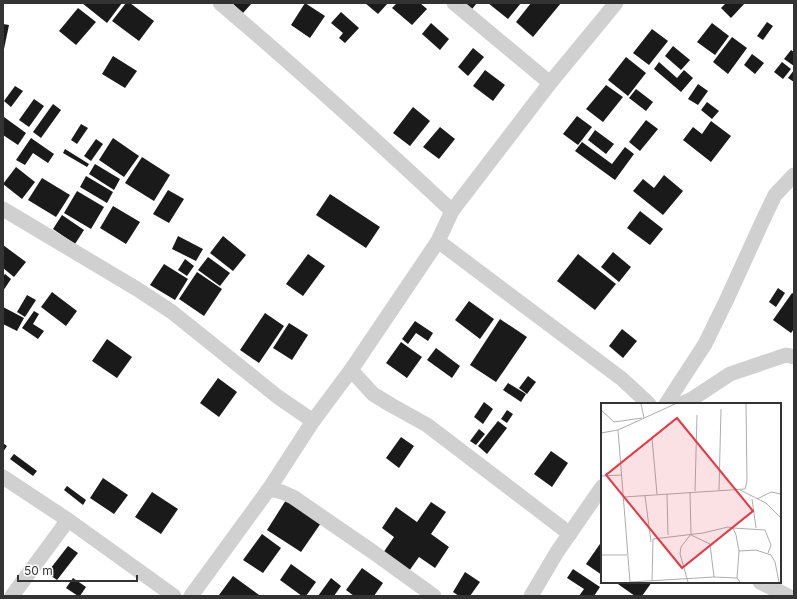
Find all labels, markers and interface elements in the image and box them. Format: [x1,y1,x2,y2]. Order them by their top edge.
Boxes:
inset map [601,403,781,583]
scale bar [18,557,137,583]
text: 50 m [24,563,53,578]

